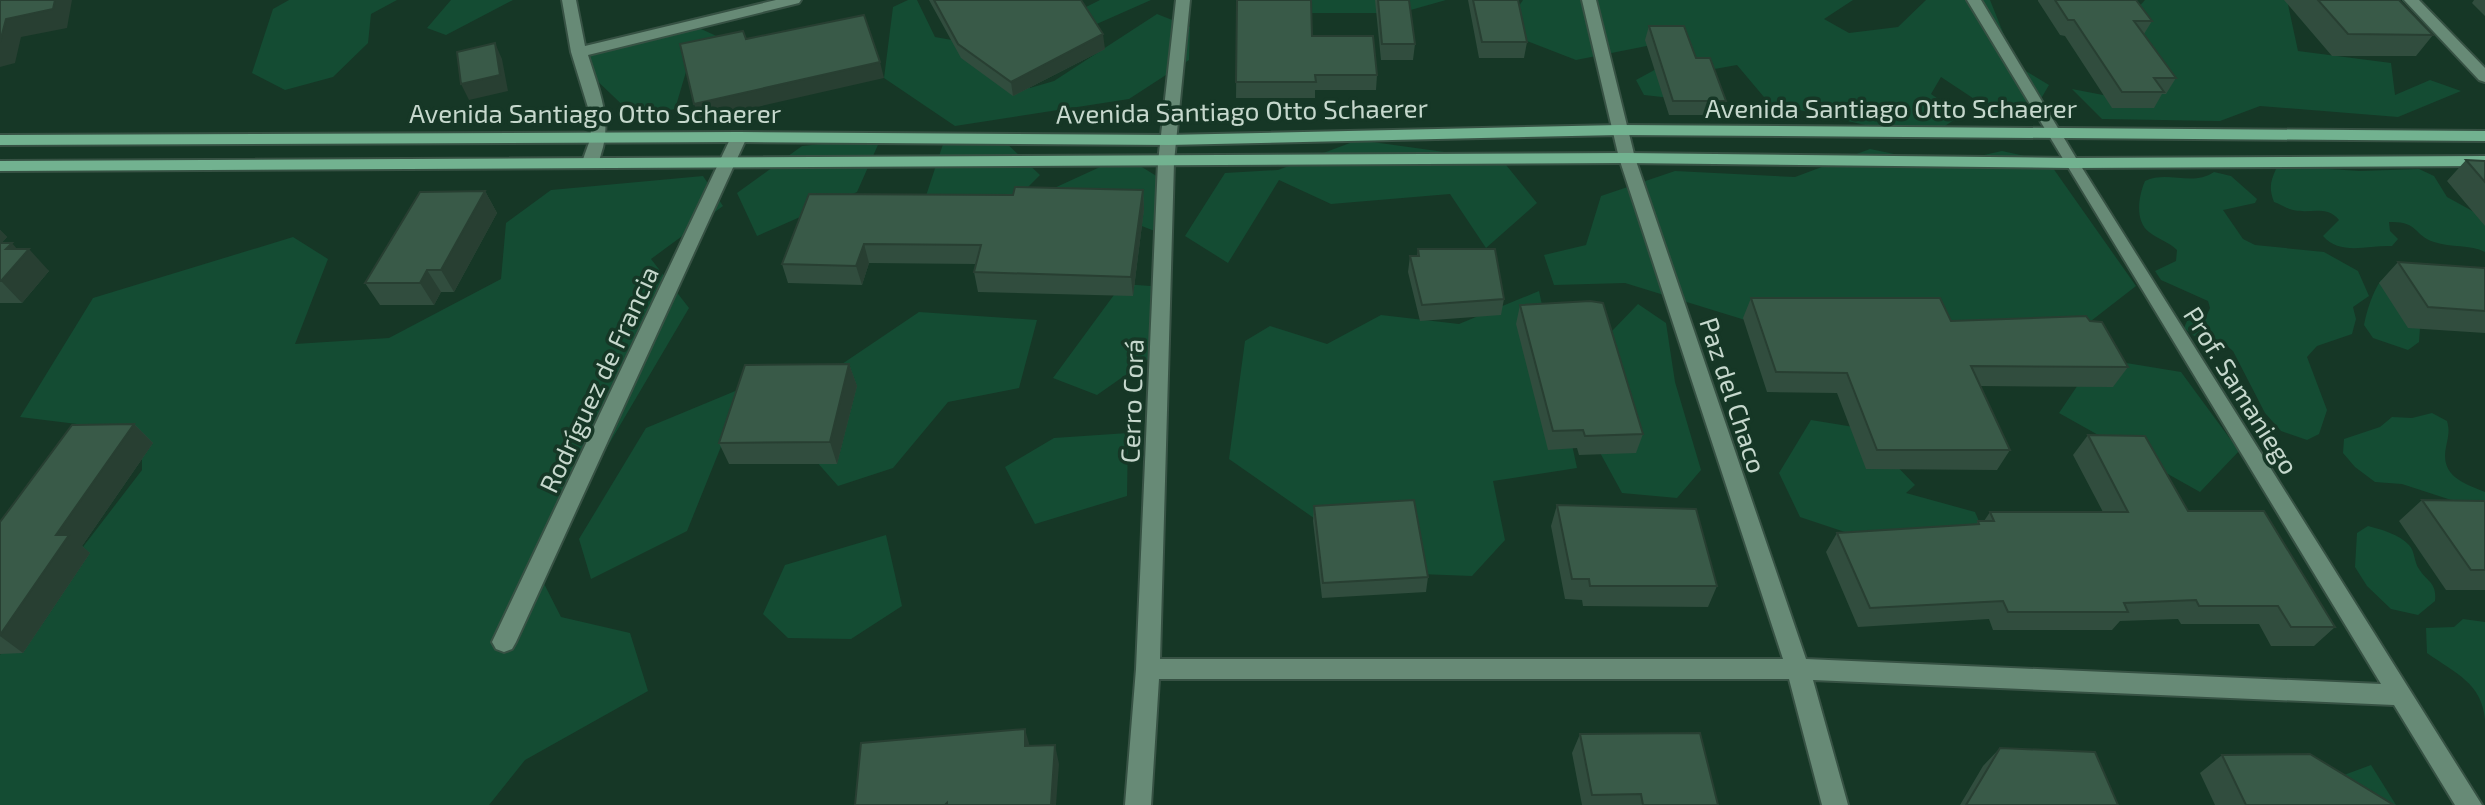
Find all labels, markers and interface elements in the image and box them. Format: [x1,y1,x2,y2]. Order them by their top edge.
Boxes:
street label: Avenida Santiago Otto Schaerer [1056,91,1428,129]
street label: Avenida Santiago Otto Schaerer [1705,92,2077,123]
street label: Avenida Santiago Otto Schaerer [409,97,781,128]
street label: Rodríguez de Francia [532,261,664,497]
street label: Prof. Samaniego [2178,301,2306,479]
street label: Paz del Chaco [1694,313,1774,477]
street label: Cerro Corá [1113,338,1149,464]

